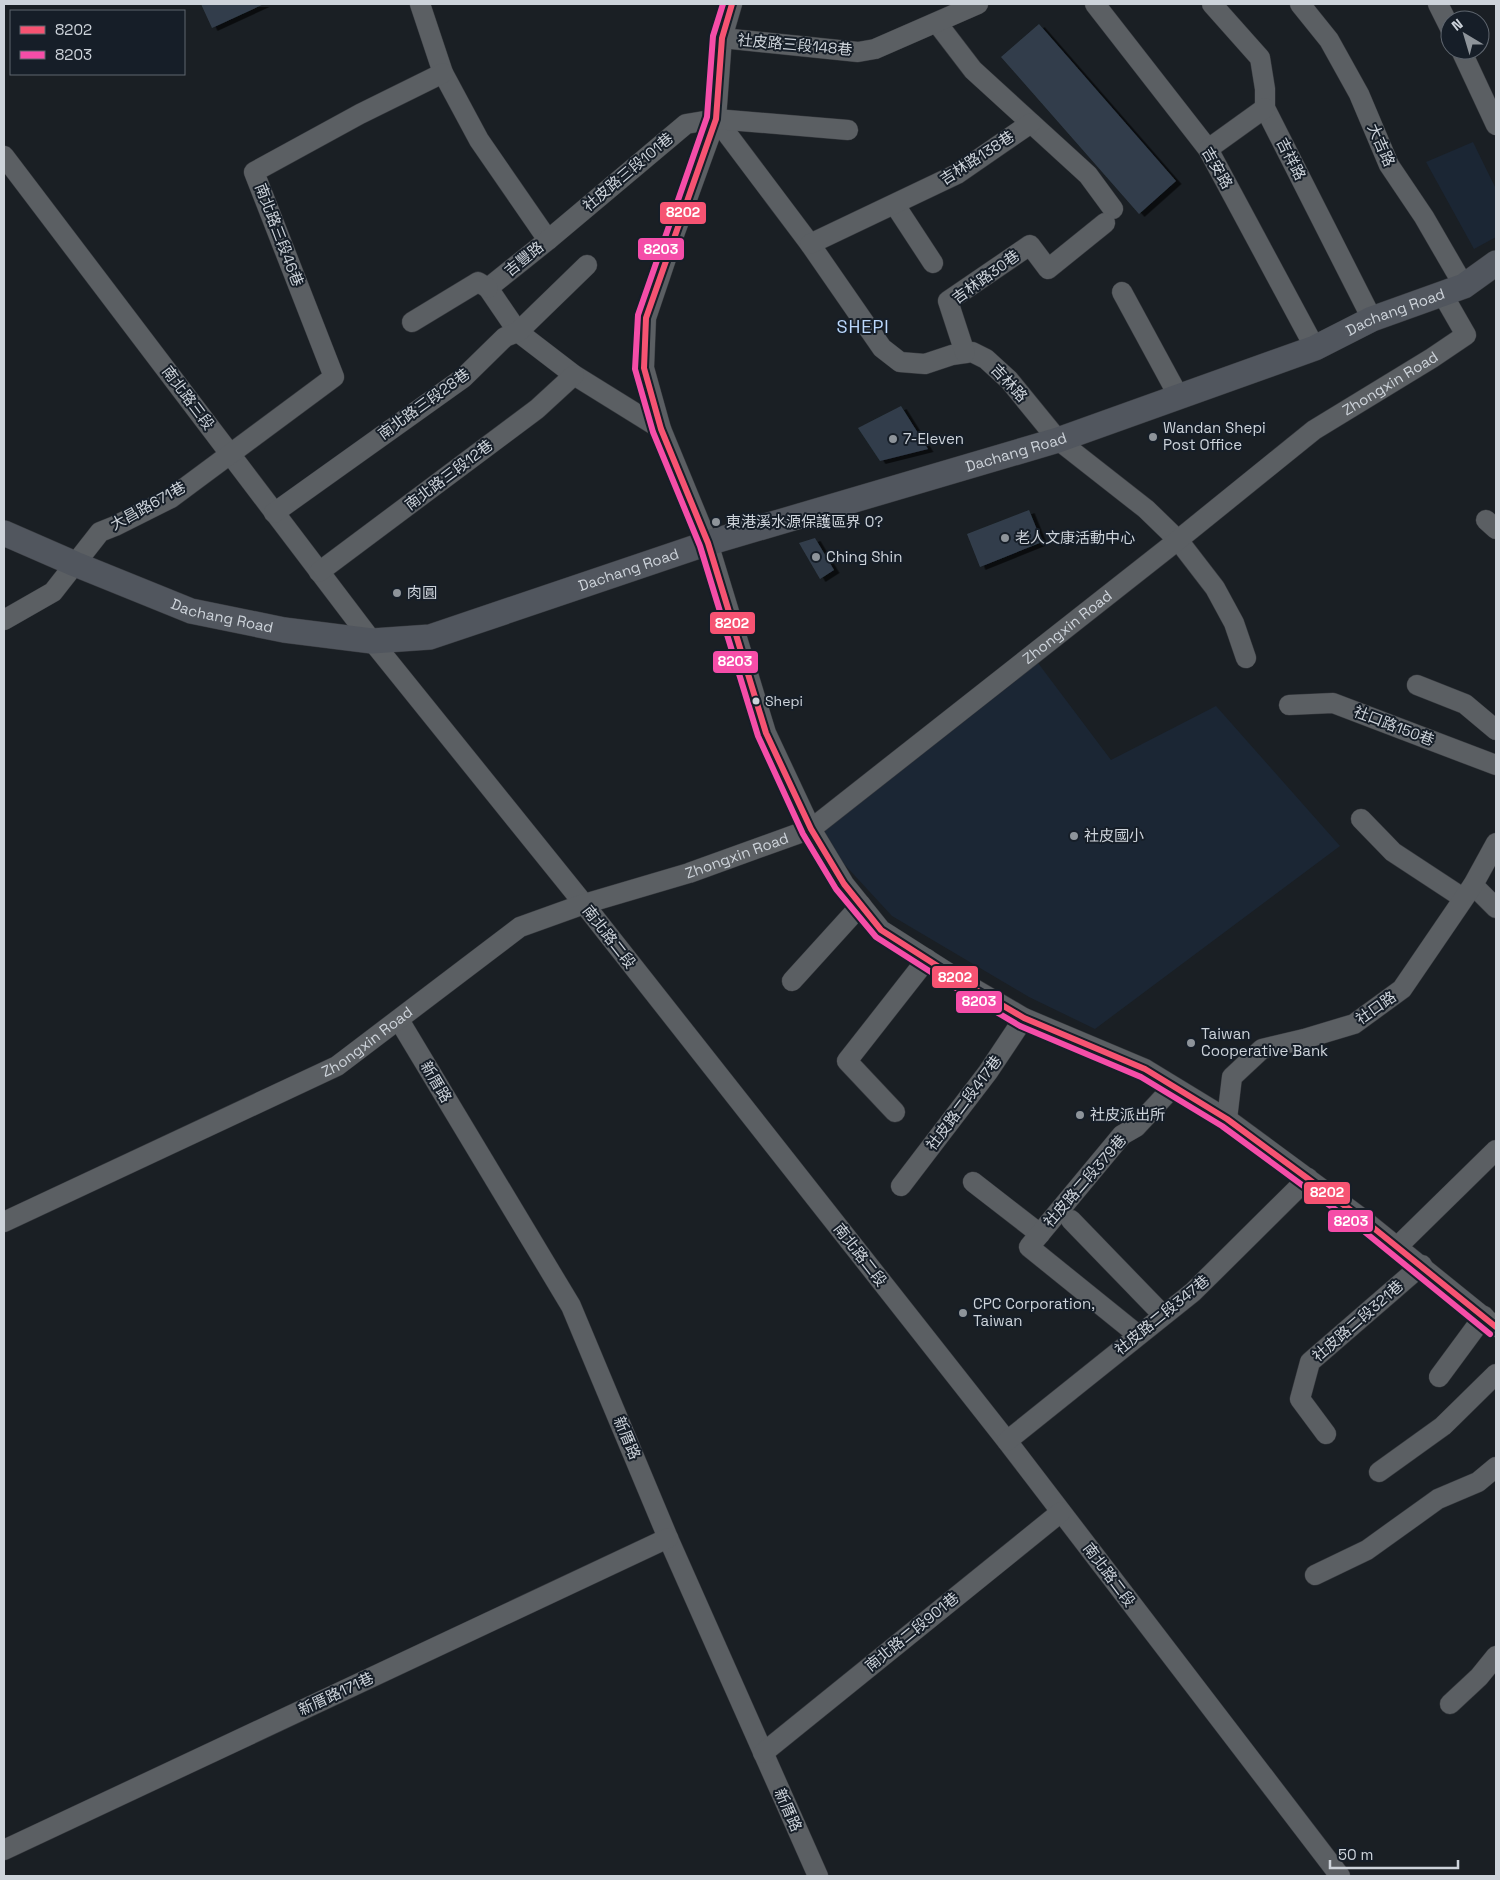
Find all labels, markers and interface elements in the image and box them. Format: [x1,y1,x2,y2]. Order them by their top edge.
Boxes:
legend [10,10,185,75]
north arrow [1440,10,1490,60]
text: N [1448,15,1466,35]
text: 8202 [55,20,92,39]
street label: 社皮路三段148巷 [737,30,853,59]
text: 8203 [55,45,92,64]
street label: 大吉路 [1364,120,1399,169]
street label: 吉林路138巷 [936,127,1017,189]
street label: 社皮路三段101巷 [579,128,677,215]
street label: 吉祥路 [1273,134,1310,183]
street label: 吉安路 [1198,144,1237,192]
street label: 南北路三段46巷 [251,181,308,289]
line badge: 8202 [659,201,707,225]
text: 8202 [666,203,700,221]
street label: 吉豐路 [500,237,547,280]
line badge: 8203 [637,237,685,261]
text: 8203 [644,240,678,258]
street label: 吉林路30巷 [948,246,1023,307]
street label: Dachang Road [1343,284,1447,340]
district label: SHEPI [836,315,890,338]
street label: Zhongxin Road [1339,347,1441,419]
street label: 吉林路 [987,360,1032,406]
street label: 南北路三段 [158,362,219,433]
street label: 南北路三段28巷 [374,364,473,443]
place label: Wandan Shepi Post Office [1163,418,1266,454]
street label: Dachang Road [963,428,1069,476]
place label: 7-Eleven [903,429,964,448]
marker: Wandan Shepi Post Office [1147,431,1159,443]
marker: 7-Eleven [887,433,899,445]
street label: 南北路三段12巷 [401,435,496,514]
street label: 大昌路671巷 [107,477,189,534]
place label: 東港溪水源保護區界 0? [726,512,883,531]
marker: 東港溪水源保護區界 0? [710,516,722,528]
place label: 老人文康活動中心 [1015,528,1135,547]
marker: 老人文康活動中心 [999,532,1011,544]
street label: Dachang Road [576,544,681,595]
place label: Ching Shin [826,547,902,566]
marker: Ching Shin [810,551,822,563]
place label: 肉圓 [407,583,437,602]
street label: Zhongxin Road [1019,586,1116,668]
marker: 肉圓 [391,587,403,599]
street label: Dachang Road [168,594,275,637]
line badge: 8202 [709,611,756,635]
text: 8202 [715,614,749,632]
line badge: 8203 [712,650,759,674]
text: 8203 [718,652,752,670]
place label: Shepi [765,692,803,710]
marker: Shepi [751,696,761,706]
street label: 社口路150巷 [1351,701,1437,750]
place label: 社皮國小 [1084,826,1144,845]
street label: Zhongxin Road [683,828,791,883]
marker: 社皮國小 [1068,830,1080,842]
street label: 南北路二段 [579,901,640,972]
line badge: 8202 [931,965,979,989]
text: 8202 [938,968,972,986]
street label: 社口路 [1352,987,1400,1028]
line badge: 8203 [955,990,1003,1014]
text: 8203 [962,992,996,1010]
street label: Zhongxin Road [318,1002,416,1081]
place label: Taiwan Cooperative Bank [1201,1024,1328,1060]
marker: Taiwan Cooperative Bank [1185,1037,1197,1049]
street label: 社皮路二段417巷 [922,1052,1005,1154]
street label: 新厝路 [417,1058,456,1106]
place label: 社皮派出所 [1090,1105,1165,1124]
marker: 社皮派出所 [1074,1109,1086,1121]
street label: 社皮路二段379巷 [1039,1130,1130,1231]
line badge: 8202 [1303,1181,1351,1205]
text: 8202 [1310,1183,1344,1201]
line badge: 8203 [1327,1209,1374,1233]
text: 8203 [1334,1212,1368,1230]
street label: 南北路二段 [830,1219,891,1290]
street label: 社皮路二段347巷 [1110,1271,1213,1359]
street label: 社皮路二段321巷 [1308,1276,1407,1365]
place label: CPC Corporation, Taiwan [973,1294,1095,1330]
marker: CPC Corporation, Taiwan [957,1307,969,1319]
street label: 新厝路 [610,1413,645,1462]
street label: 南北路二段 [1079,1539,1140,1610]
street label: 南北路二段901巷 [861,1588,962,1675]
street label: 新厝路171巷 [295,1668,376,1719]
street label: 新厝路 [771,1785,806,1834]
scale bar [1330,1838,1458,1870]
text: 50 m [1338,1845,1373,1864]

